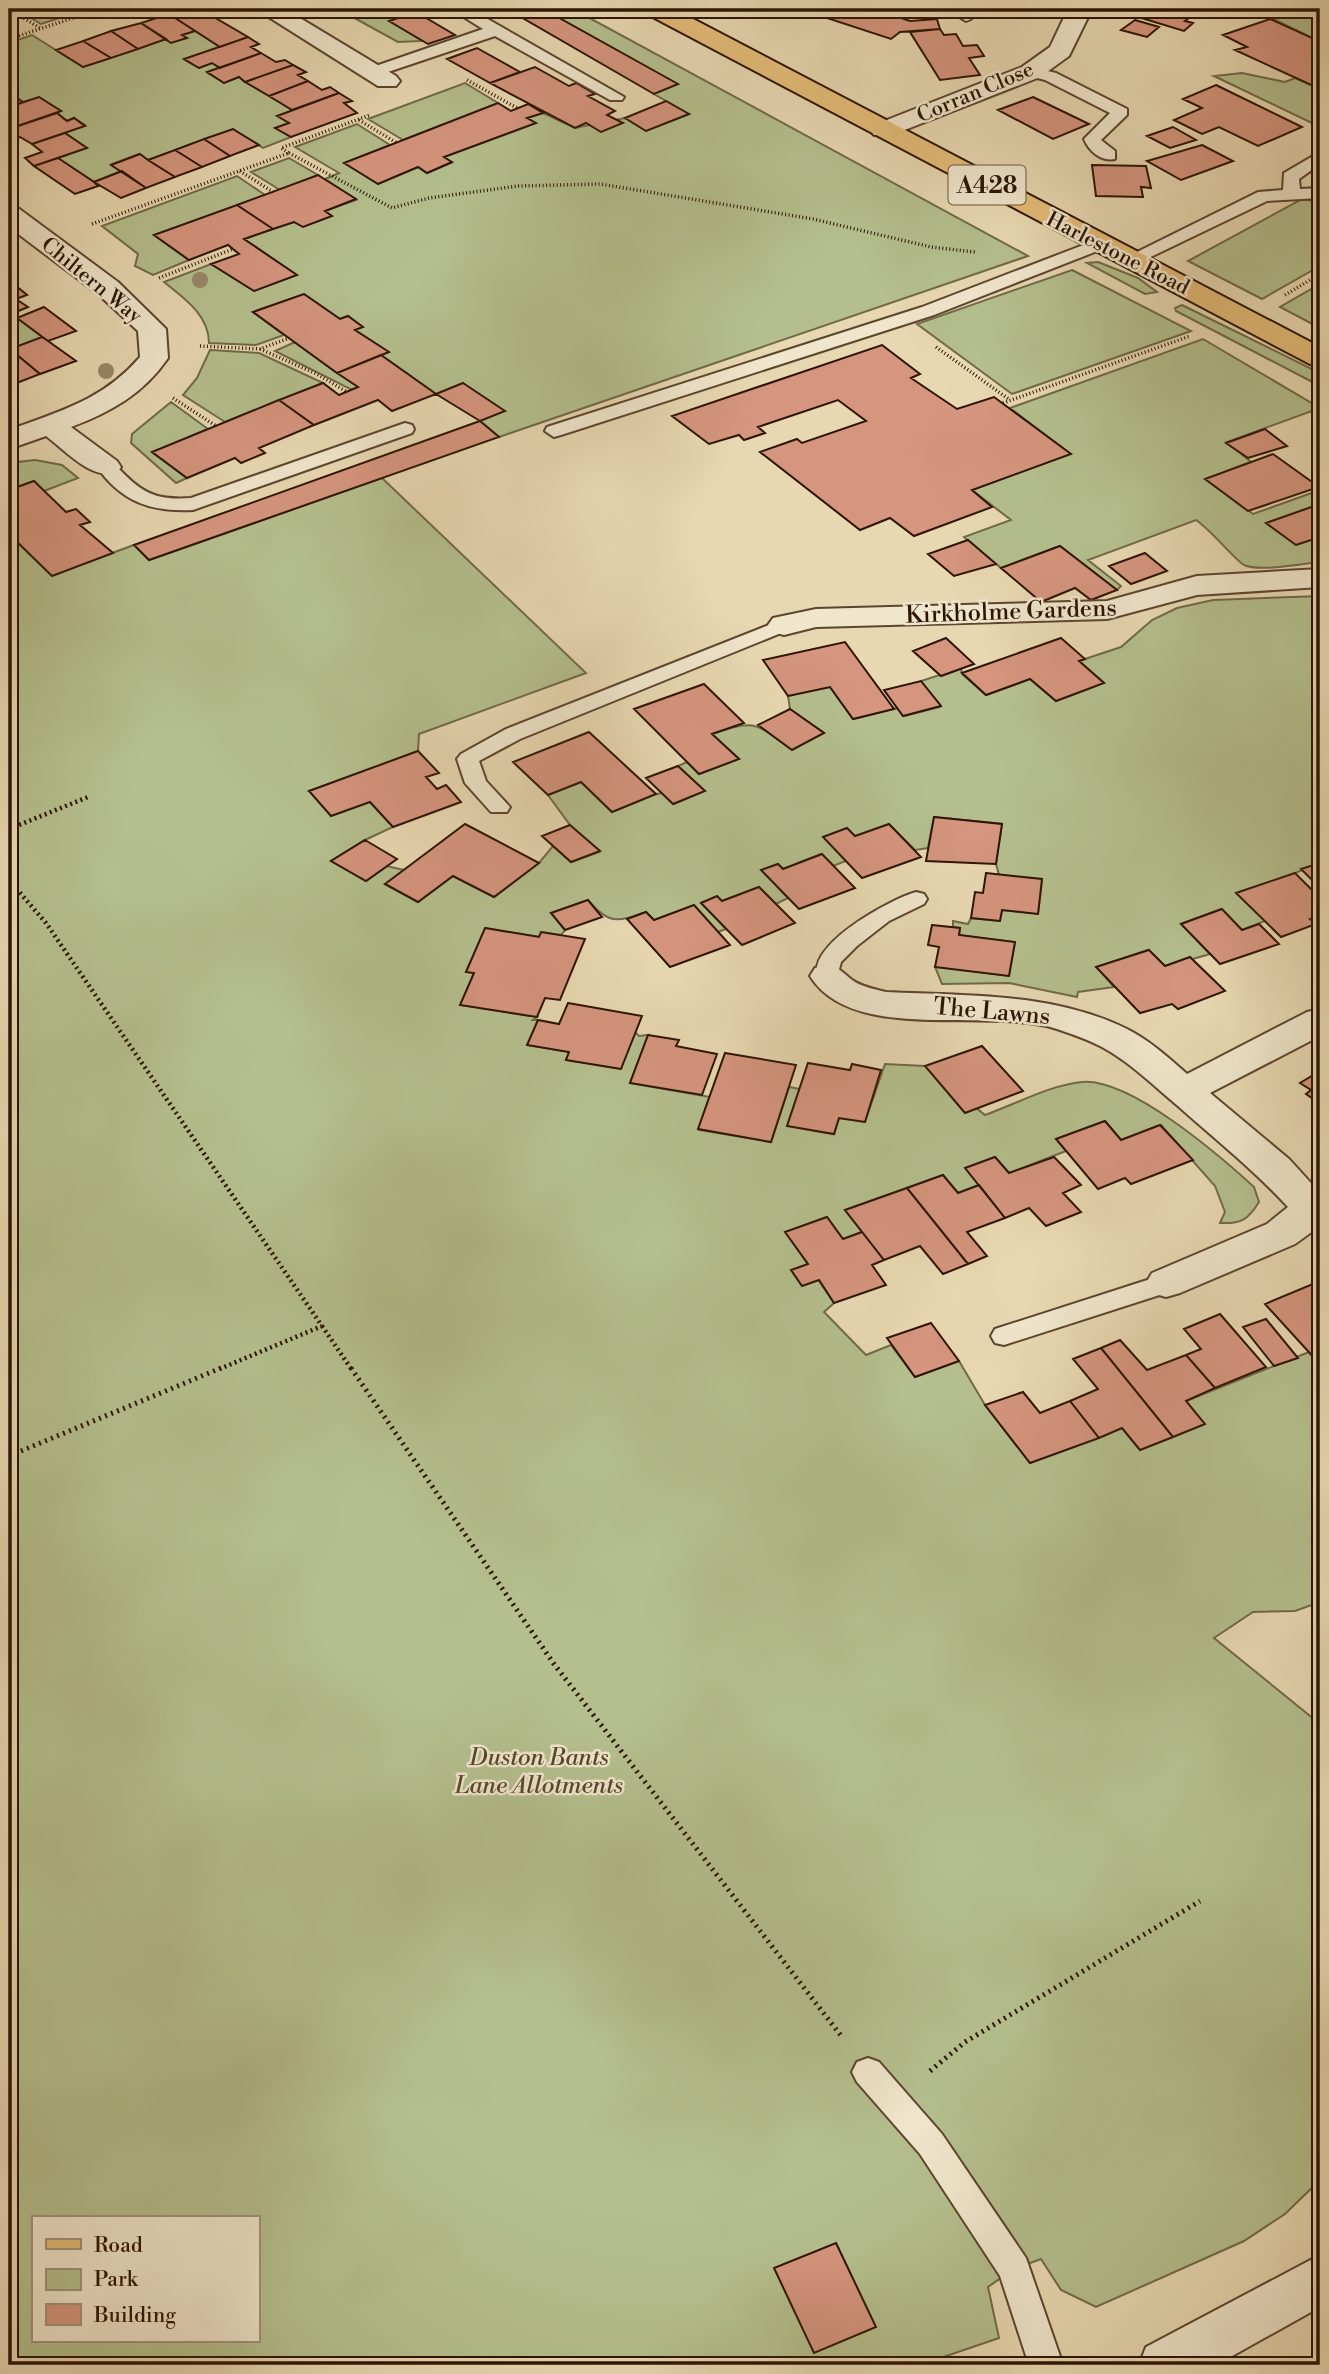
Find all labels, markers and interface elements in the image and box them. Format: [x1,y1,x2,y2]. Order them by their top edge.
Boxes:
street label: Corran Close [913,57,1038,129]
road number: A428 [948,166,1026,204]
street label: Harlestone Road [1041,207,1194,301]
street label: Chiltern Way [36,232,148,330]
street label: Kirkholme Gardens [905,593,1117,631]
street label: The Lawns [932,992,1052,1032]
park label: Duston Bants Lane Allotments [454,1743,623,1801]
legend [32,2216,259,2342]
text: Road [94,2233,143,2259]
text: Park [94,2267,139,2293]
text: Building [93,2303,176,2329]

